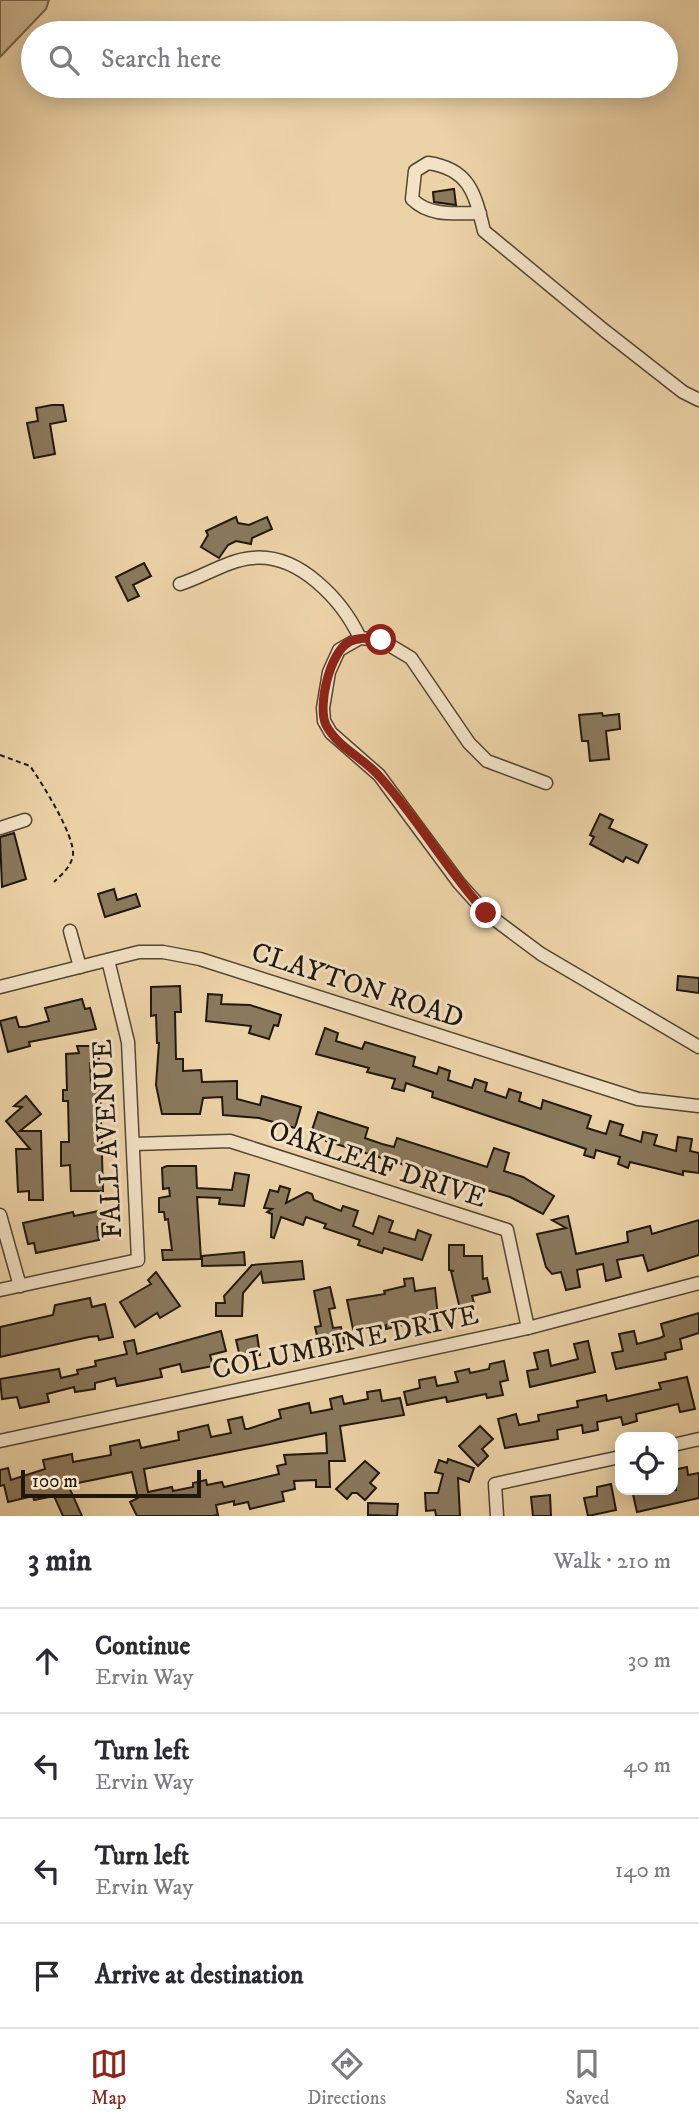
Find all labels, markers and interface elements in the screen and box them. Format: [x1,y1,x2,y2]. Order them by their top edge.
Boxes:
search box [21,21,678,98]
icon: search [45,41,83,79]
text: Search here [101,43,221,76]
route start [365,624,396,655]
route end [470,897,501,928]
street label: CLAYTON ROAD [247,935,468,1036]
street label: FALL AVENUE [85,1038,130,1240]
street label: OAKLEAF DRIVE [264,1113,491,1216]
street label: COLUMBINE DRIVE [209,1297,482,1388]
map controls [615,1432,678,1495]
button: locate [615,1432,678,1495]
scale bar [21,1467,201,1499]
text: 100 m [32,1470,78,1493]
text: 3 min [28,1543,92,1580]
text: Walk · 210 m [554,1547,671,1576]
text: Continue [95,1630,190,1663]
icon: ahead [28,1642,66,1680]
text: 30 m [628,1646,671,1675]
text: Ervin Way [95,1663,193,1692]
text: Turn left [95,1735,189,1768]
icon: left [28,1747,66,1785]
text: 40 m [623,1751,671,1780]
text: Ervin Way [95,1768,193,1797]
text: Turn left [95,1840,189,1873]
icon: left [28,1852,66,1890]
text: 140 m [615,1856,671,1885]
text: Ervin Way [95,1873,193,1902]
icon: arrive [28,1957,66,1995]
text: Arrive at destination [95,1959,304,1992]
tab: Map [90,2045,128,2110]
tab: Directions [307,2045,386,2110]
tab: Saved [566,2045,609,2110]

